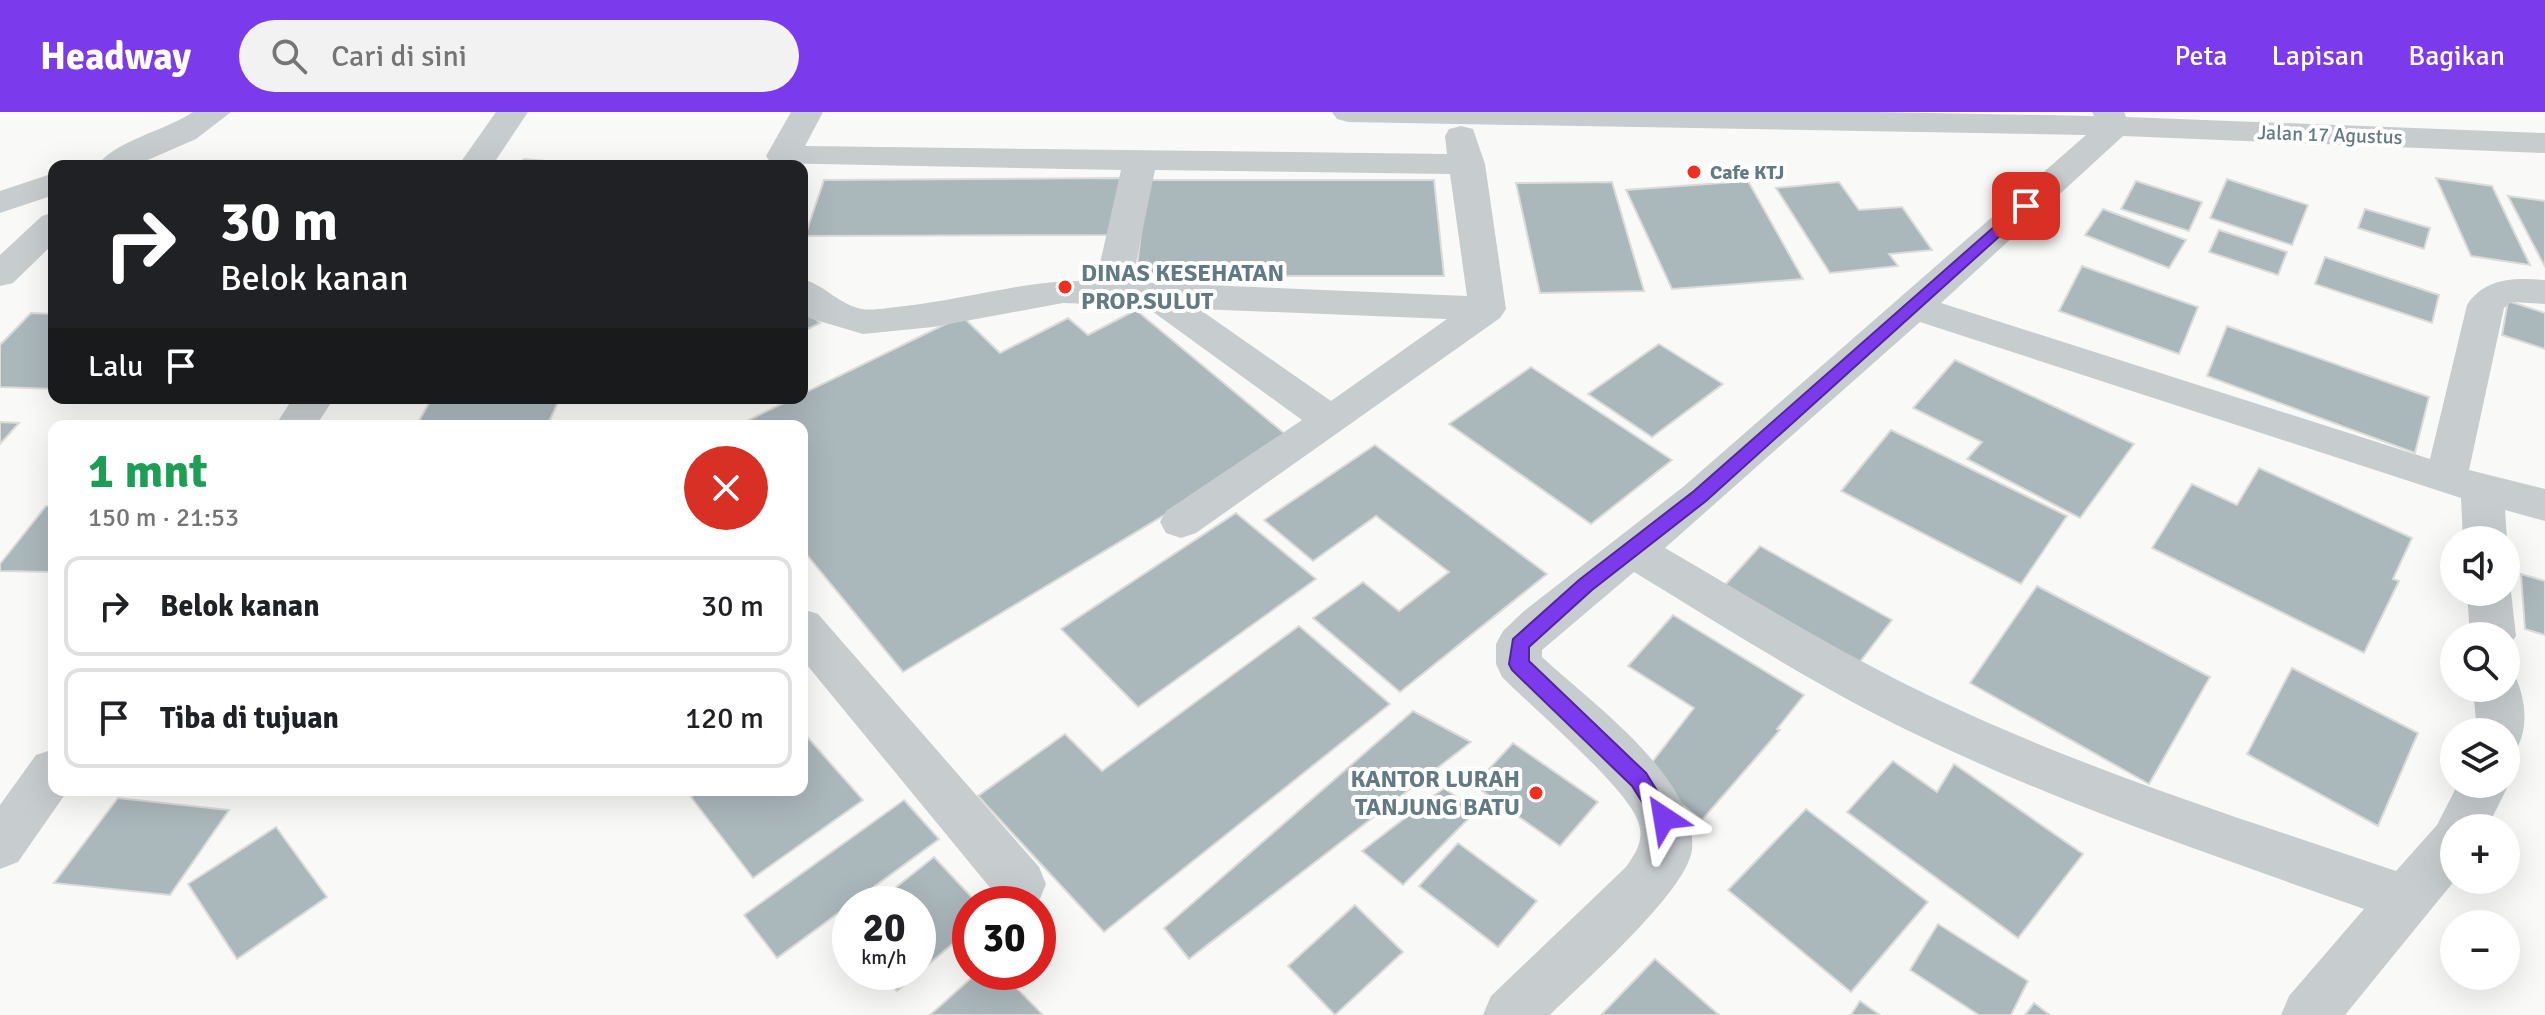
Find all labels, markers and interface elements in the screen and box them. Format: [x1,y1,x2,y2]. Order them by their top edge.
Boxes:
search box [239,20,799,92]
text: Headway [40,33,191,80]
icon: search [267,34,311,78]
text: Cari di sini [331,38,467,75]
text: Peta [2174,39,2228,73]
text: Lapisan [2272,39,2364,73]
text: Bagikan [2408,39,2505,73]
street label: Jalan 17 Agustus [2257,120,2403,150]
place label: Cafe KTJ [1710,160,1784,185]
marker: Cafe KTJ [1685,163,1703,181]
pin [1992,172,2060,240]
icon: arrive [2004,184,2048,228]
text: 30 m [220,187,338,256]
icon: right [88,192,192,296]
text: Belok kanan [220,256,409,301]
place label: DINAS KESEHATAN PROP.SULUT [1081,258,1284,316]
marker: DINAS KESEHATAN PROP.SULUT [1056,278,1074,296]
icon: arrive [159,344,203,388]
text: Lalu [88,348,143,385]
text: 1 mnt [88,442,208,501]
button: close [684,446,768,530]
text: 150 m · 21:53 [88,502,239,534]
map controls [2440,526,2520,990]
button: sound [2440,526,2520,606]
icon: right [92,584,136,628]
text: Belok kanan [160,588,320,625]
text: 30 m [701,588,764,625]
button: search [2440,622,2520,702]
icon: arrive [92,696,136,740]
text: Tiba di tujuan [160,700,339,737]
text: 120 m [685,700,764,737]
button: layers [2440,718,2520,798]
place label: KANTOR LURAH TANJUNG BATU [1350,764,1520,822]
position arrow [1622,776,1706,860]
marker: KANTOR LURAH TANJUNG BATU [1527,784,1545,802]
button: + [2440,814,2520,894]
speed limit sign: 30 [952,886,1056,990]
text: 20 [862,903,906,953]
button: − [2440,910,2520,990]
text: km/h [861,945,907,970]

